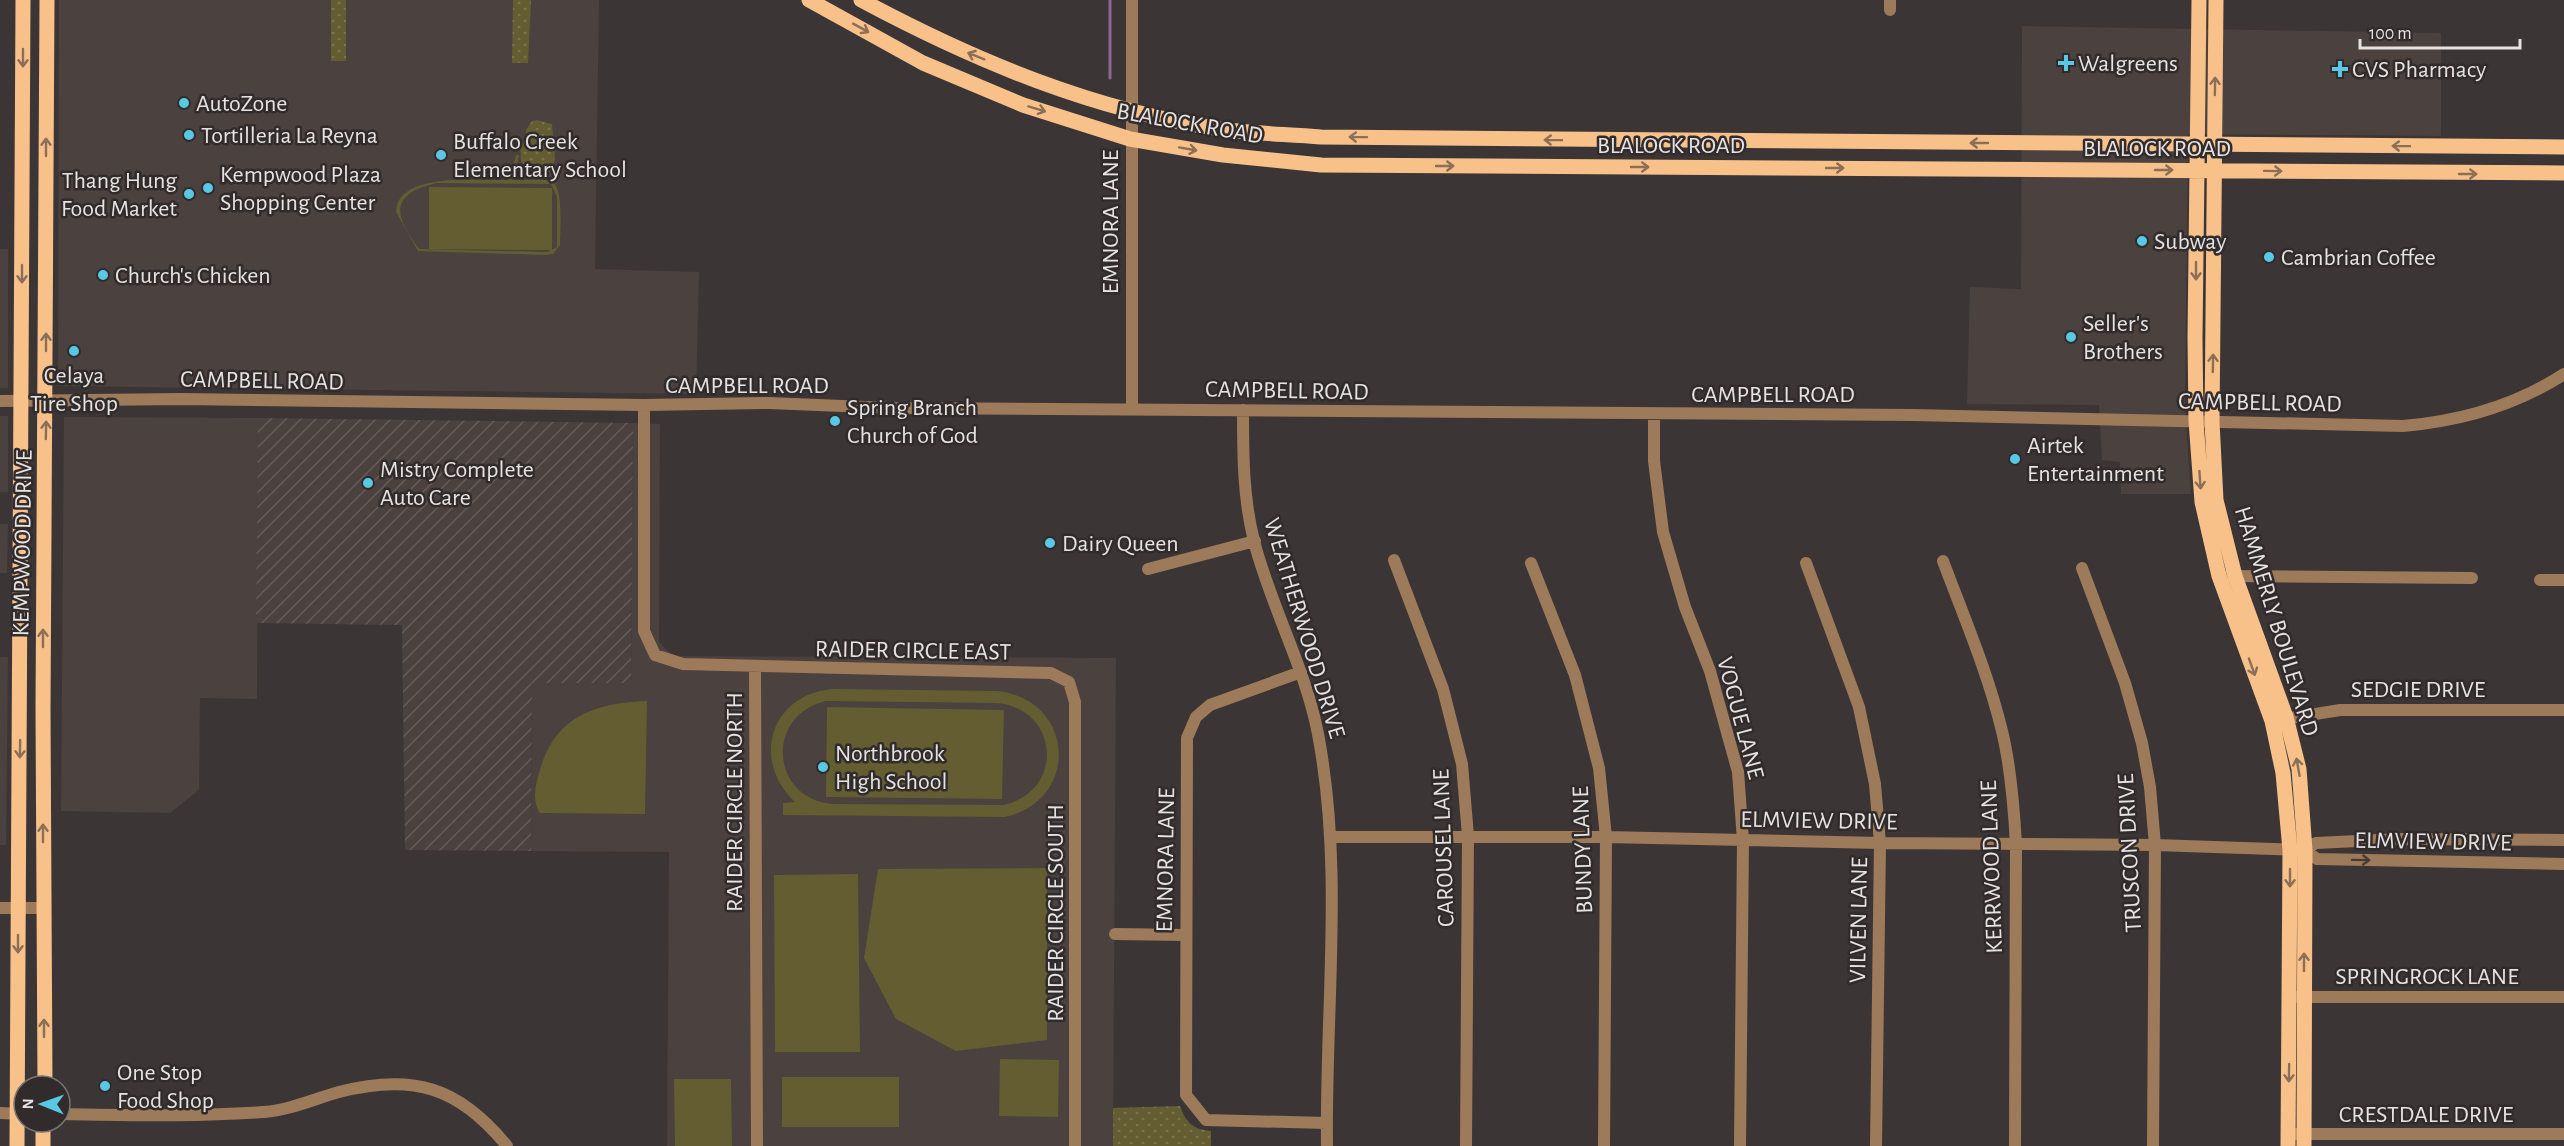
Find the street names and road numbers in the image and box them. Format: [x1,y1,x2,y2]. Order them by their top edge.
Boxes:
street label: BLALOCK ROAD [1115,99,1265,149]
street label: BLALOCK ROAD [1597,134,1745,158]
street label: BLALOCK ROAD [2083,137,2231,161]
street label: EMNORA LANE [1099,149,1123,294]
street label: CAMPBELL ROAD [180,368,344,394]
street label: CAMPBELL ROAD [665,374,829,398]
street label: CAMPBELL ROAD [1205,378,1369,404]
street label: CAMPBELL ROAD [1691,383,1855,407]
street label: CAMPBELL ROAD [2178,390,2342,416]
street label: KEMPWOOD DRIVE [9,449,37,637]
street label: HAMMERLY BOULEVARD [2230,504,2322,739]
street label: WEATHERWOOD DRIVE [1259,515,1349,742]
street label: RAIDER CIRCLE EAST [815,637,1011,665]
street label: VOGUE LANE [1712,655,1768,782]
street label: SEDGIE DRIVE [2351,678,2486,702]
street label: RAIDER CIRCLE NORTH [723,692,747,912]
street label: CAROUSEL LANE [1429,768,1459,928]
street label: TRUSCON DRIVE [2114,773,2146,933]
street label: KERRWOOD LANE [1977,779,2007,954]
street label: BUNDY LANE [1569,785,1597,914]
street label: EMNORA LANE [1153,787,1179,933]
street label: RAIDER CIRCLE SOUTH [1044,804,1068,1022]
street label: ELMVIEW DRIVE [1740,808,1898,834]
street label: ELMVIEW DRIVE [2354,829,2512,855]
street label: VILVEN LANE [1846,856,1872,983]
street label: SPRINGROCK LANE [2335,965,2519,989]
street label: CRESTDALE DRIVE [2339,1103,2514,1127]

